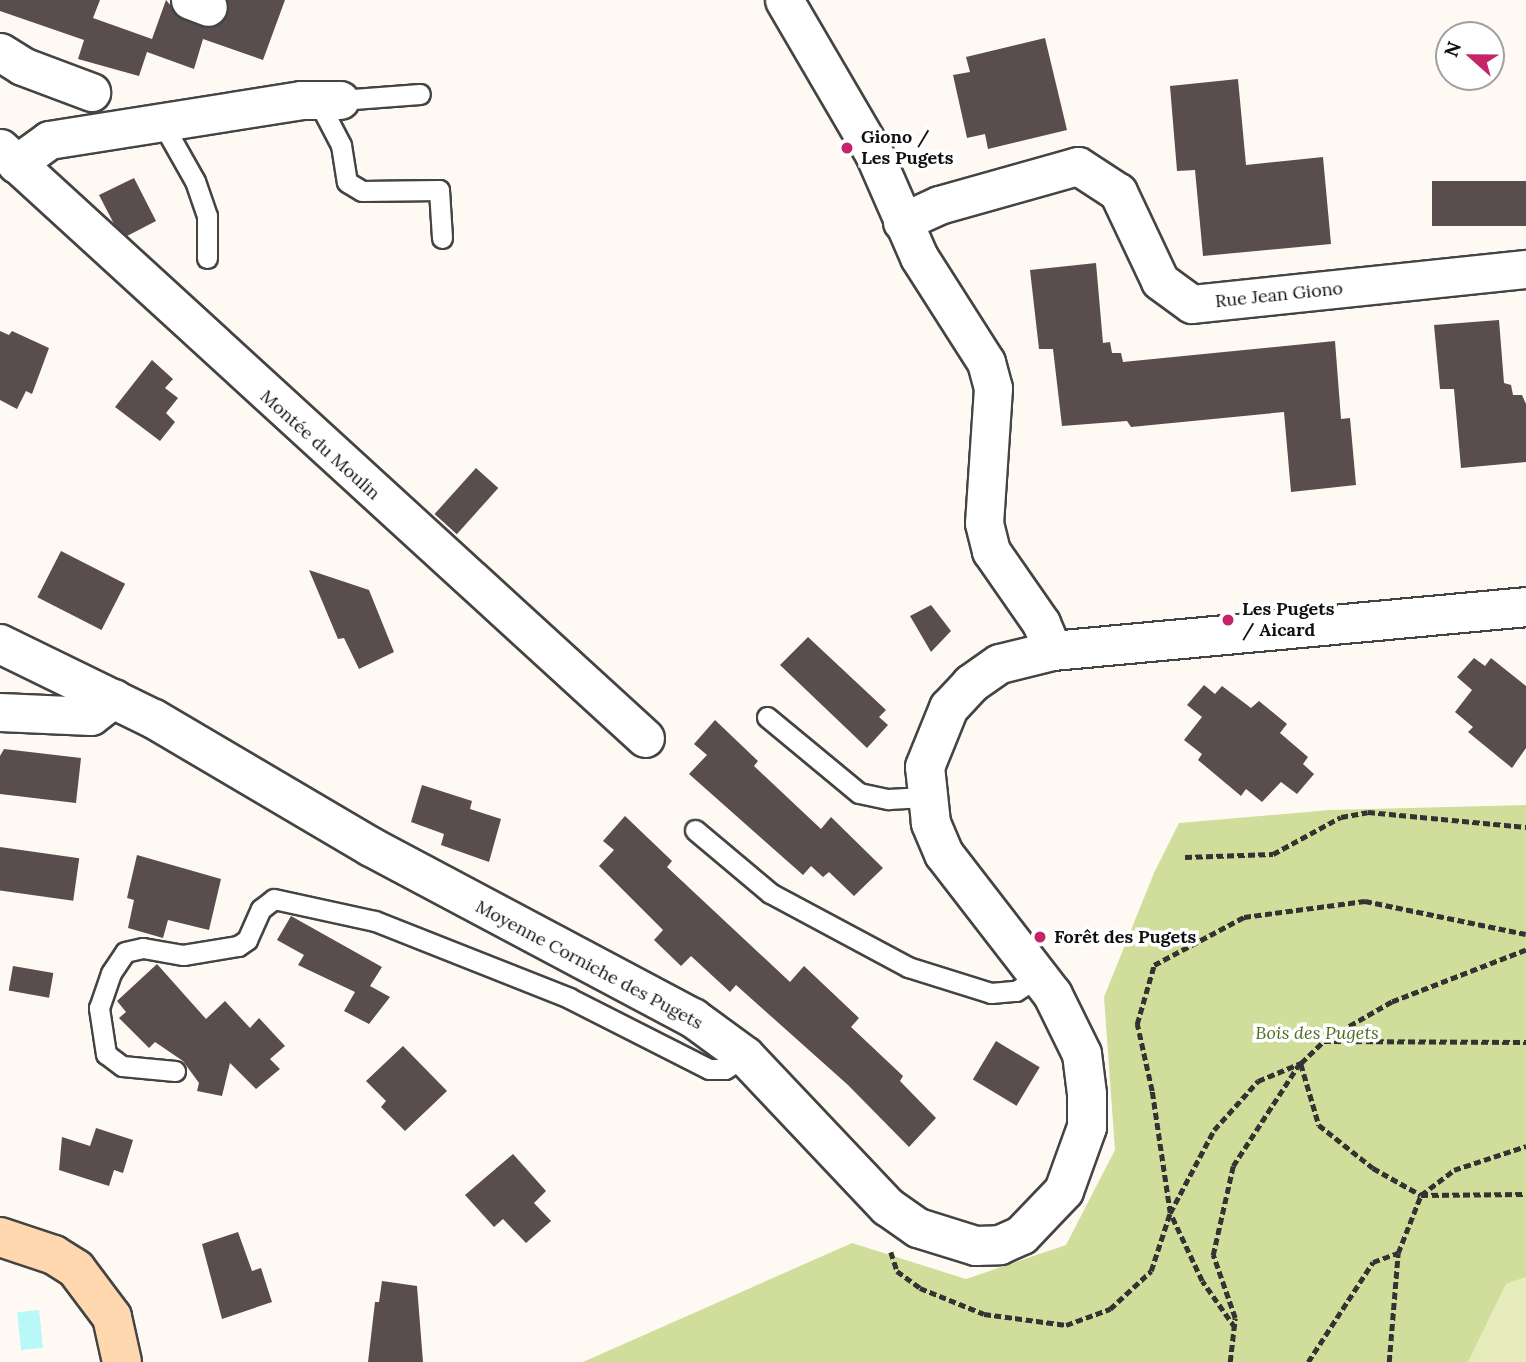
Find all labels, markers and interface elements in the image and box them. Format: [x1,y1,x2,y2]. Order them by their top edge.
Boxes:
north arrow [1435,21,1505,91]
text: N [1438,38,1466,60]
place label: Giono / Les Pugets [861,127,953,170]
marker: Giono / Les Pugets [839,140,855,156]
street label: Rue Jean Giono [1214,278,1344,312]
street label: Montée du Moulin [256,386,384,504]
place label: Les Pugets / Aicard [1242,599,1334,642]
marker: Les Pugets / Aicard [1220,612,1236,628]
street label: Moyenne Corniche des Pugets [472,896,706,1034]
place label: Forêt des Pugets [1054,926,1196,948]
marker: Forêt des Pugets [1032,929,1048,945]
park label: Bois des Pugets [1255,1022,1379,1044]

